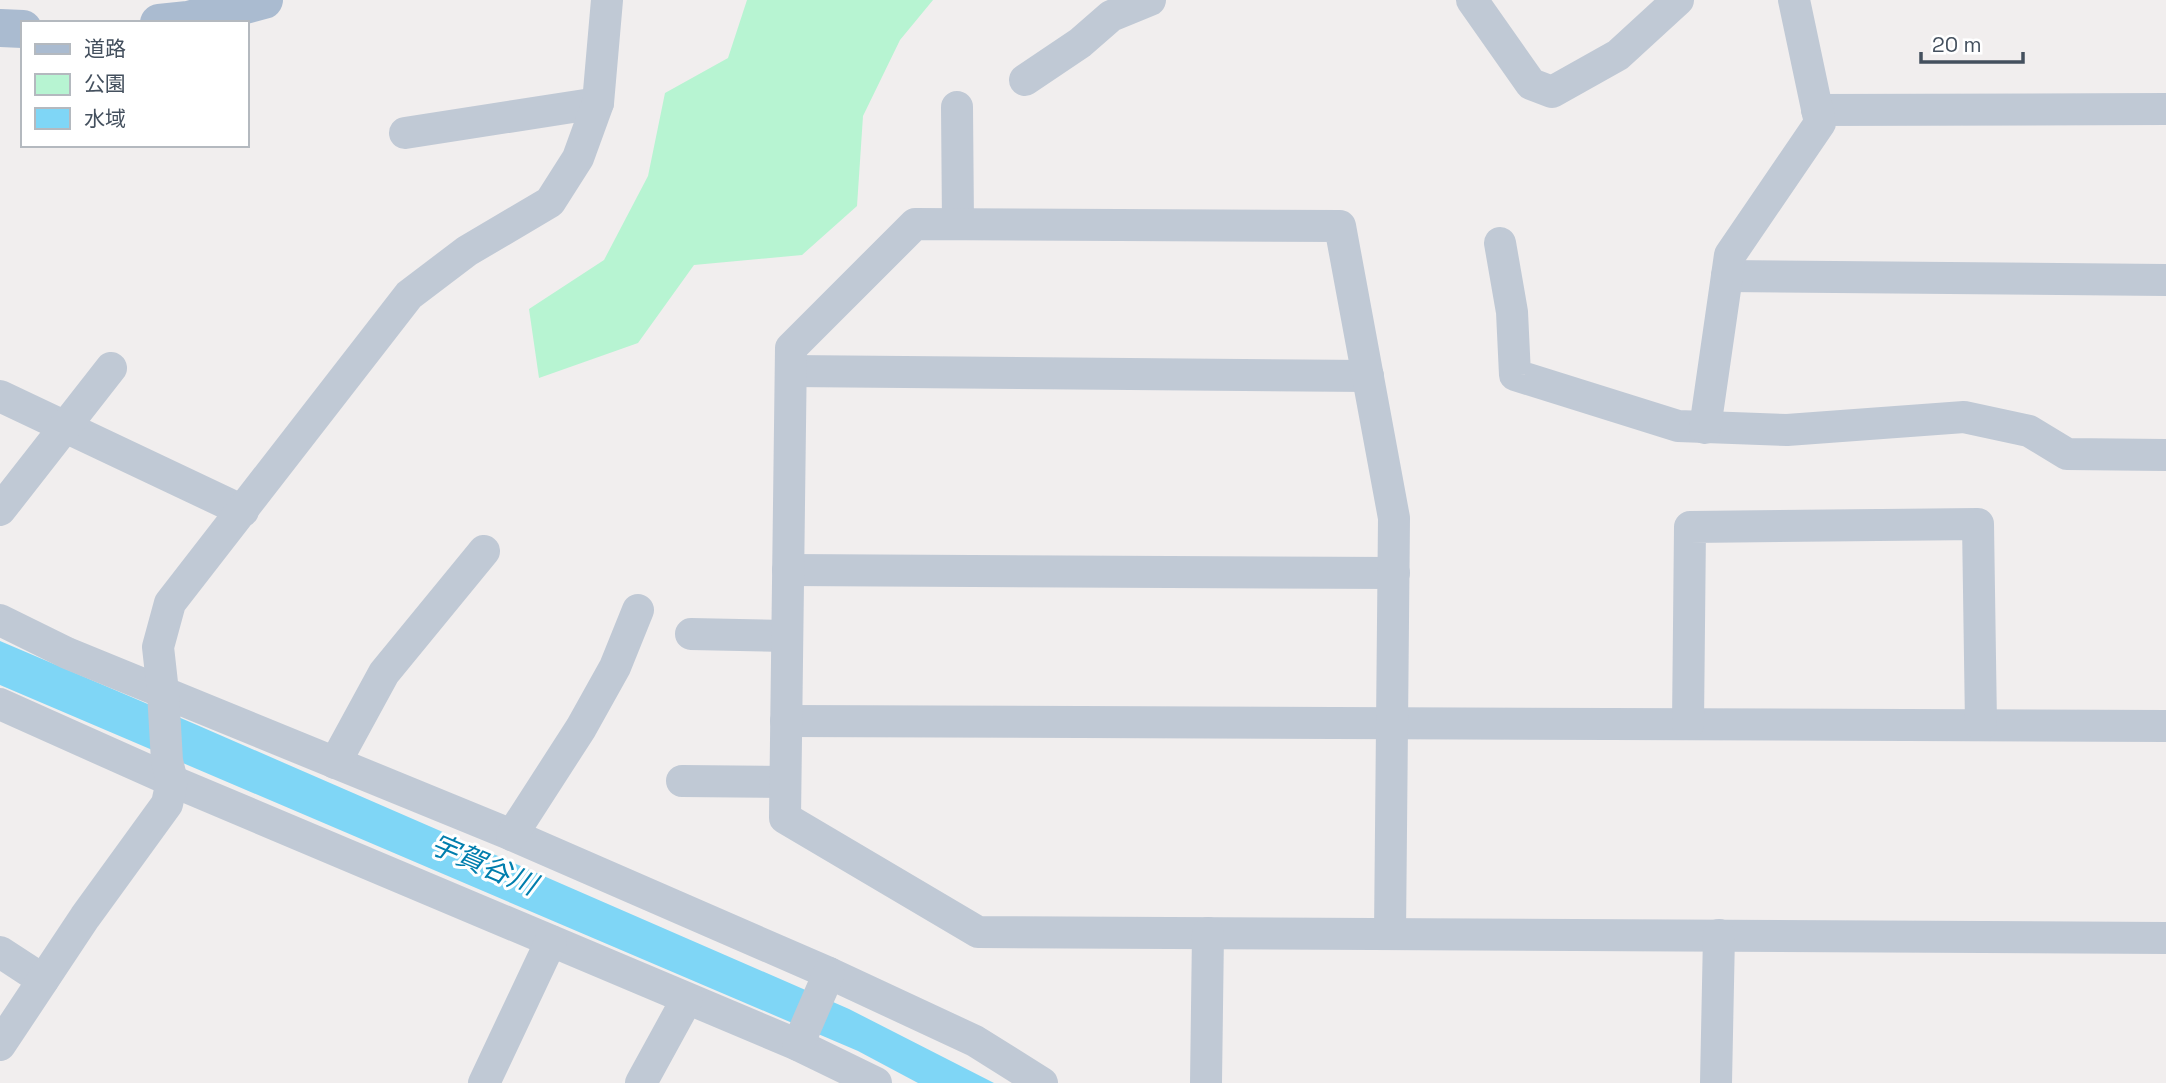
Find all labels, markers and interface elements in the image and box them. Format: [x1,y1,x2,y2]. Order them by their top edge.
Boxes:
legend [21,21,248,147]
scale bar [1921,21,2022,65]
text: 20 m [1932,31,1982,58]
text: 道路 [84,35,126,62]
text: 公園 [84,70,126,97]
text: 水域 [84,105,126,132]
water label: 宇賀谷川 [425,826,545,904]

